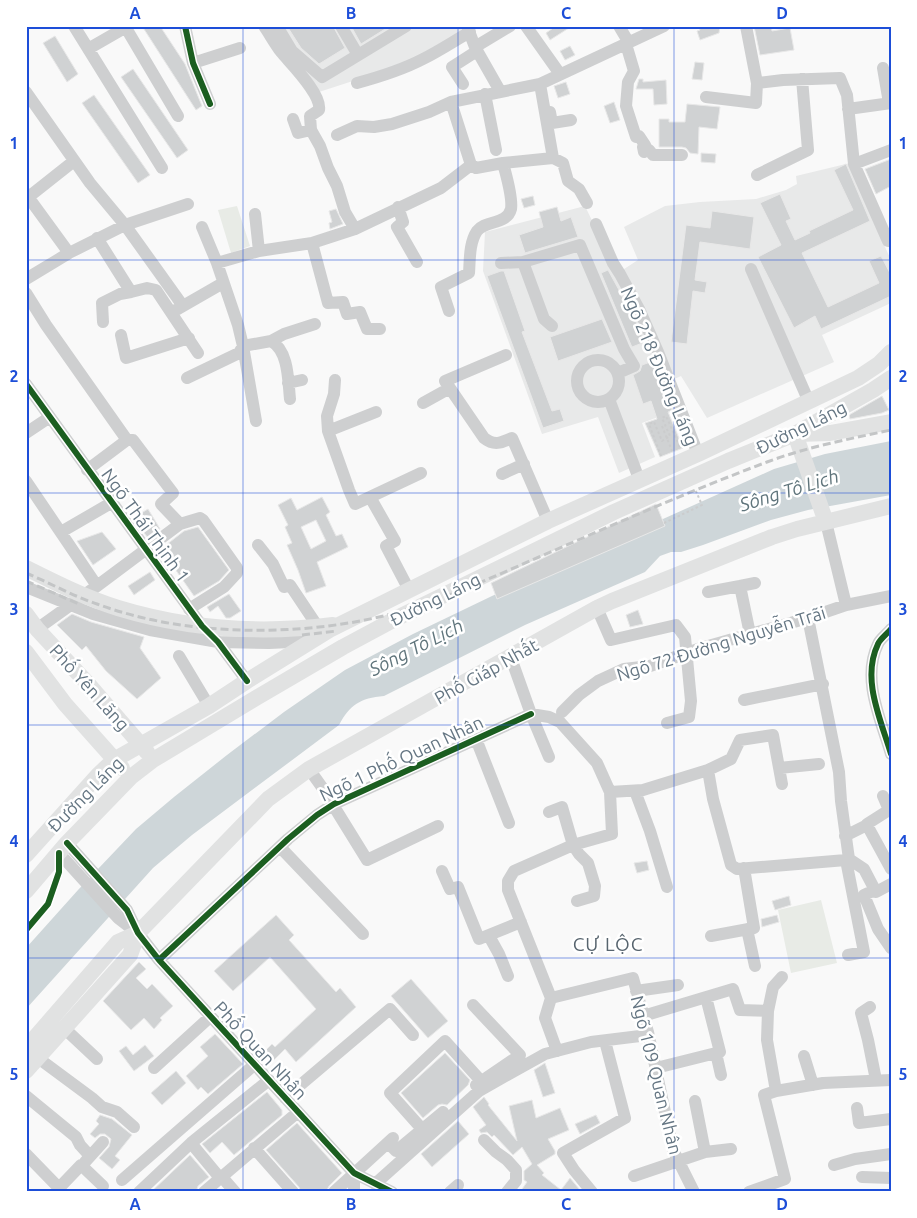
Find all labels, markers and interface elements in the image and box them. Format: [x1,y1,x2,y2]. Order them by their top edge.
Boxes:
text: A [129,4,141,22]
text: B [346,4,356,22]
text: C [561,4,571,22]
text: D [776,4,788,22]
text: 1 [9,134,19,152]
text: 1 [898,134,908,152]
street label: Ngõ 218 Đường Láng [618,284,702,448]
text: 2 [9,367,19,385]
text: 2 [898,367,908,385]
street label: Đường Láng [753,397,849,457]
street label: Ngõ Thái Thịnh 1 [98,464,194,586]
water label: Sông Tô Lịch [736,465,841,516]
street label: Đường Láng [387,569,483,629]
street label: Ngõ 72 Đường Nguyễn Trãi [613,599,828,684]
text: 3 [9,600,19,618]
text: 3 [898,600,908,618]
water label: Sông Tô Lịch [364,614,467,681]
street label: Phố Giáp Nhất [430,632,541,708]
street label: Phố Yên Lãng [46,638,136,734]
street label: Ngõ 1 Phố Quan Nhân [315,709,486,806]
street label: Đường Láng [43,752,127,836]
text: 4 [9,832,19,850]
text: 4 [898,832,908,850]
district label: CỰ LỘC [573,933,643,955]
street label: Ngõ 109 Quan Nhân [627,994,686,1157]
street label: Phố Quan Nhân [210,995,313,1104]
text: 5 [9,1065,19,1083]
text: 5 [898,1065,908,1083]
text: A [129,1195,141,1213]
text: B [346,1195,356,1213]
text: C [561,1195,571,1213]
text: D [776,1195,788,1213]

